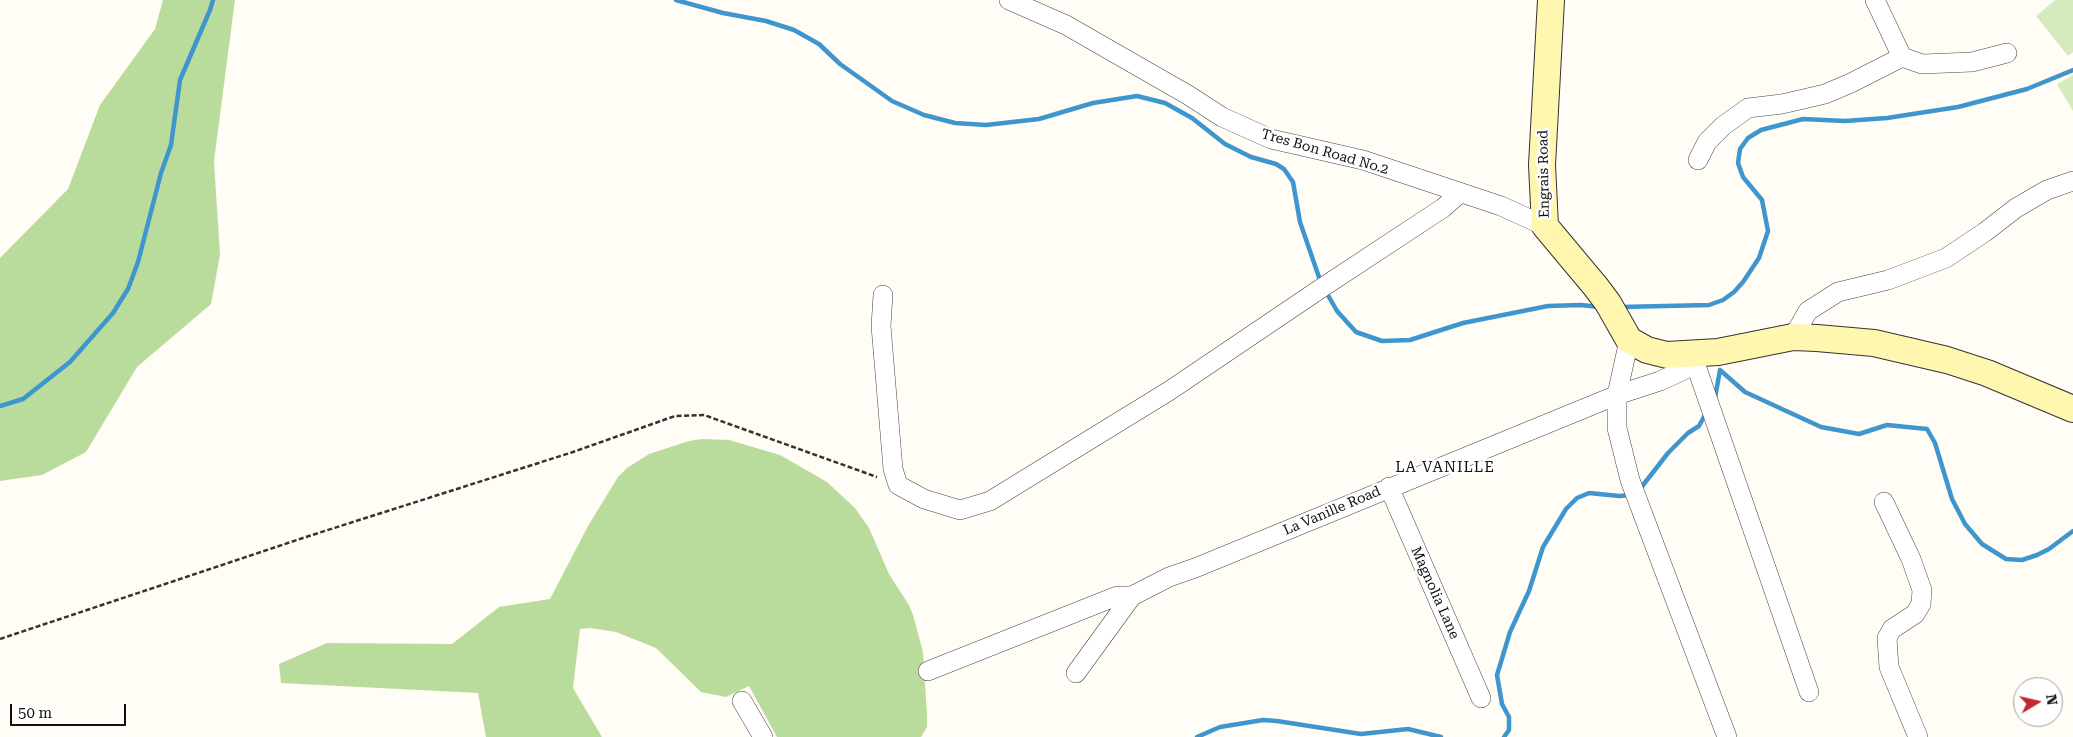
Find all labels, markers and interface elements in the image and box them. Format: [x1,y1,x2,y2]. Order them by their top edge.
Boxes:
street label: Tres Bon Road No.2 [1259,126,1391,178]
street label: Engrais Road [1535,130,1553,218]
district label: LA VANILLE [1394,459,1496,477]
street label: La Vanille Road [1281,483,1383,539]
street label: Magnolia Lane [1407,544,1463,642]
north arrow [2013,677,2063,727]
text: N [2043,693,2061,706]
scale bar [12,694,129,726]
text: 50 m [18,704,52,722]

